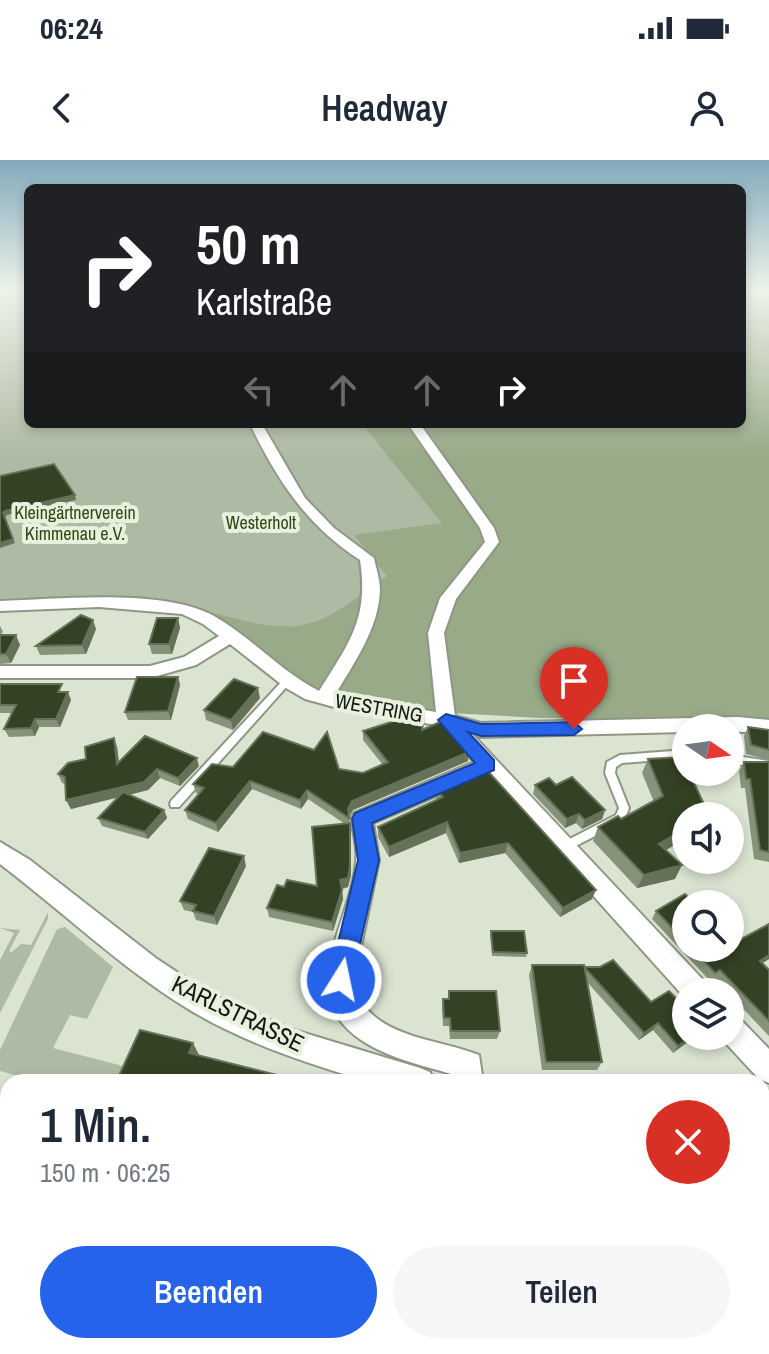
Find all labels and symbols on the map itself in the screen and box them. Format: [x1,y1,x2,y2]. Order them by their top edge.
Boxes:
park label: Kleingärtnerverein Kimmenau e.V. [14,500,136,546]
park label: Westerholt [226,510,296,535]
pin [540,647,608,729]
street label: WESTRING [333,687,425,728]
north arrow [672,714,744,786]
position arrow [299,938,383,1022]
street label: KARLSTRASSE [167,967,310,1059]

